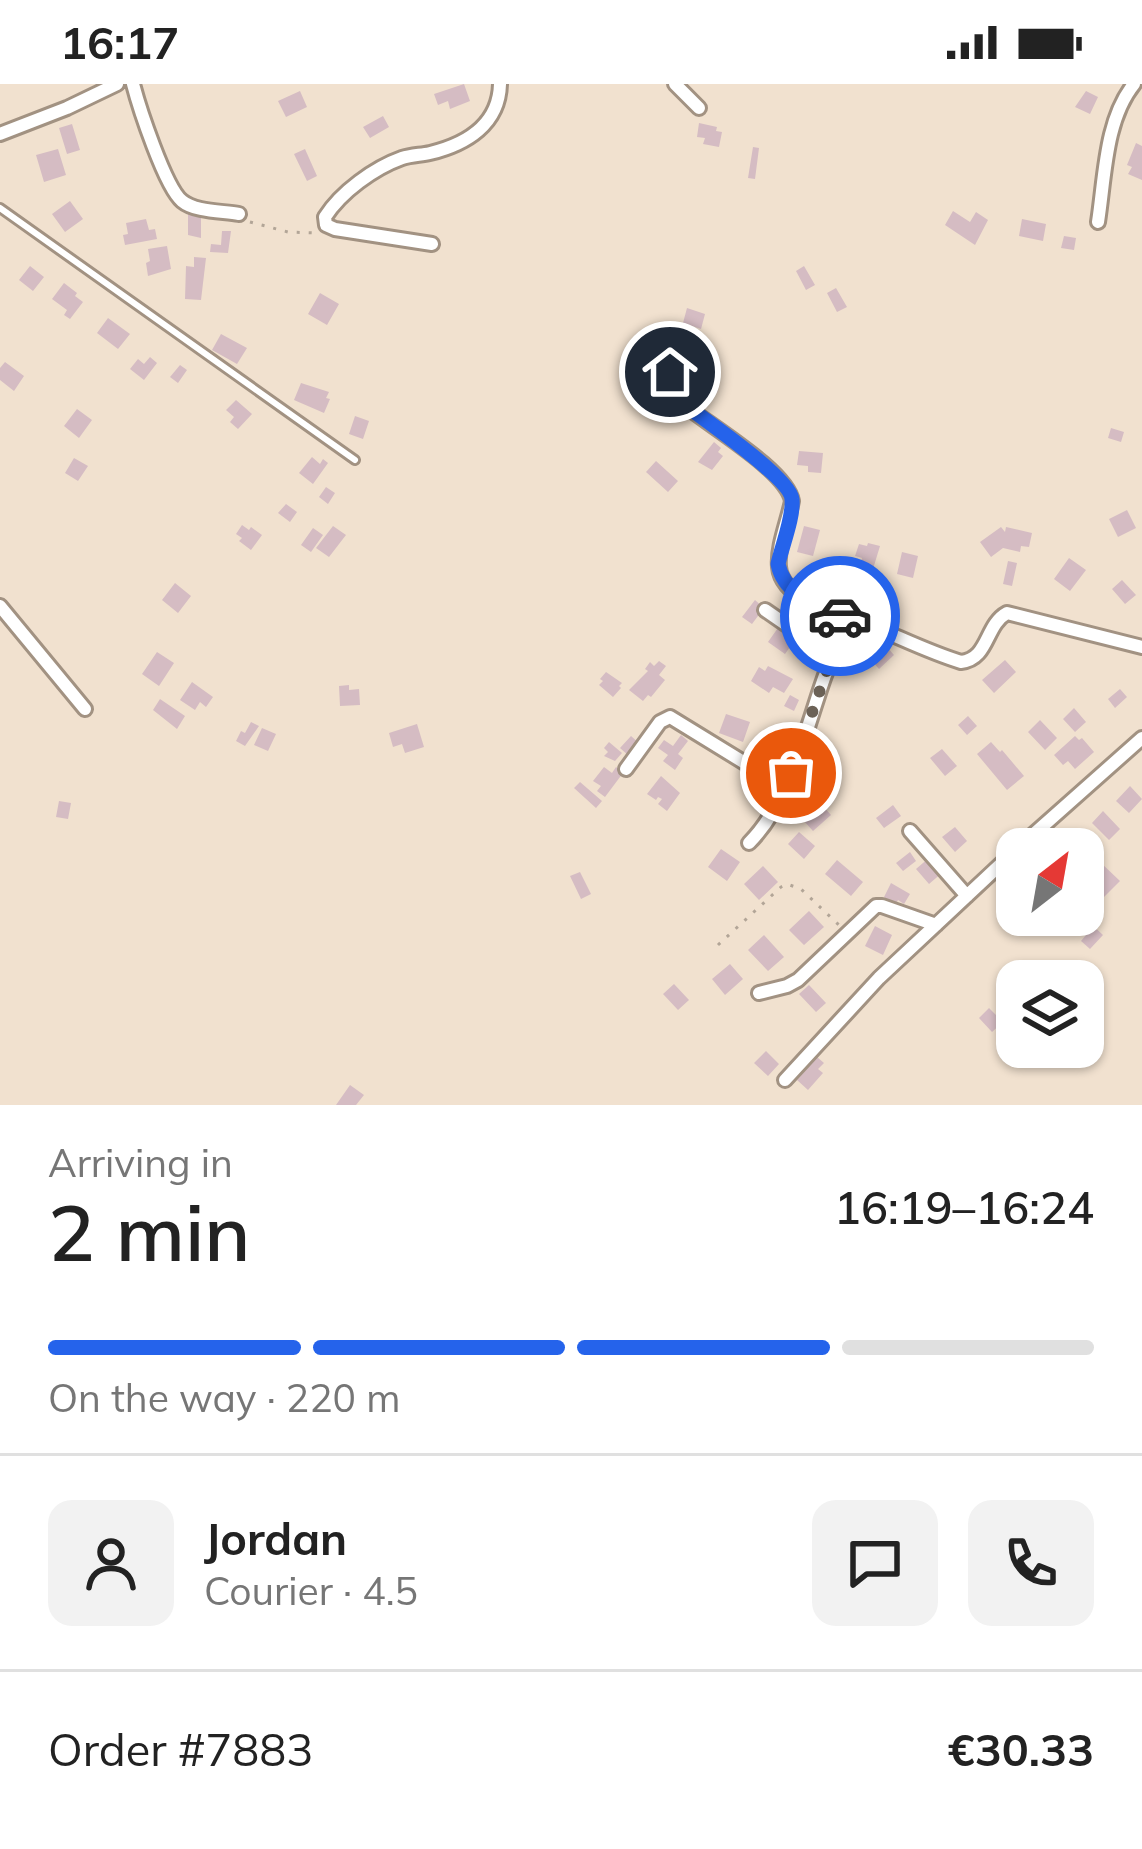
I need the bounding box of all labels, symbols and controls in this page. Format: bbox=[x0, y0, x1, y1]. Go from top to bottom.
text: 16:17 bbox=[60, 14, 179, 70]
pin bbox=[619, 321, 721, 423]
icon: home bbox=[637, 339, 703, 405]
courier bbox=[780, 556, 900, 676]
icon: car bbox=[807, 583, 873, 649]
pin bbox=[740, 722, 842, 824]
icon: bag bbox=[758, 740, 824, 806]
north arrow bbox=[996, 828, 1104, 936]
map controls bbox=[996, 828, 1104, 1068]
button: layers bbox=[996, 960, 1104, 1068]
text: Arriving in bbox=[48, 1138, 233, 1187]
text: 16:19–16:24 bbox=[834, 1179, 1094, 1235]
text: 2 min bbox=[48, 1183, 251, 1281]
text: On the way · 220 m bbox=[48, 1373, 400, 1422]
button: person bbox=[48, 1500, 174, 1626]
button: chat bbox=[812, 1500, 938, 1626]
button: phone bbox=[968, 1500, 1094, 1626]
text: Jordan bbox=[204, 1510, 347, 1566]
text: Courier · 4.5 bbox=[204, 1566, 418, 1615]
text: Order #7883 bbox=[48, 1721, 313, 1777]
text: €30.33 bbox=[948, 1721, 1094, 1777]

